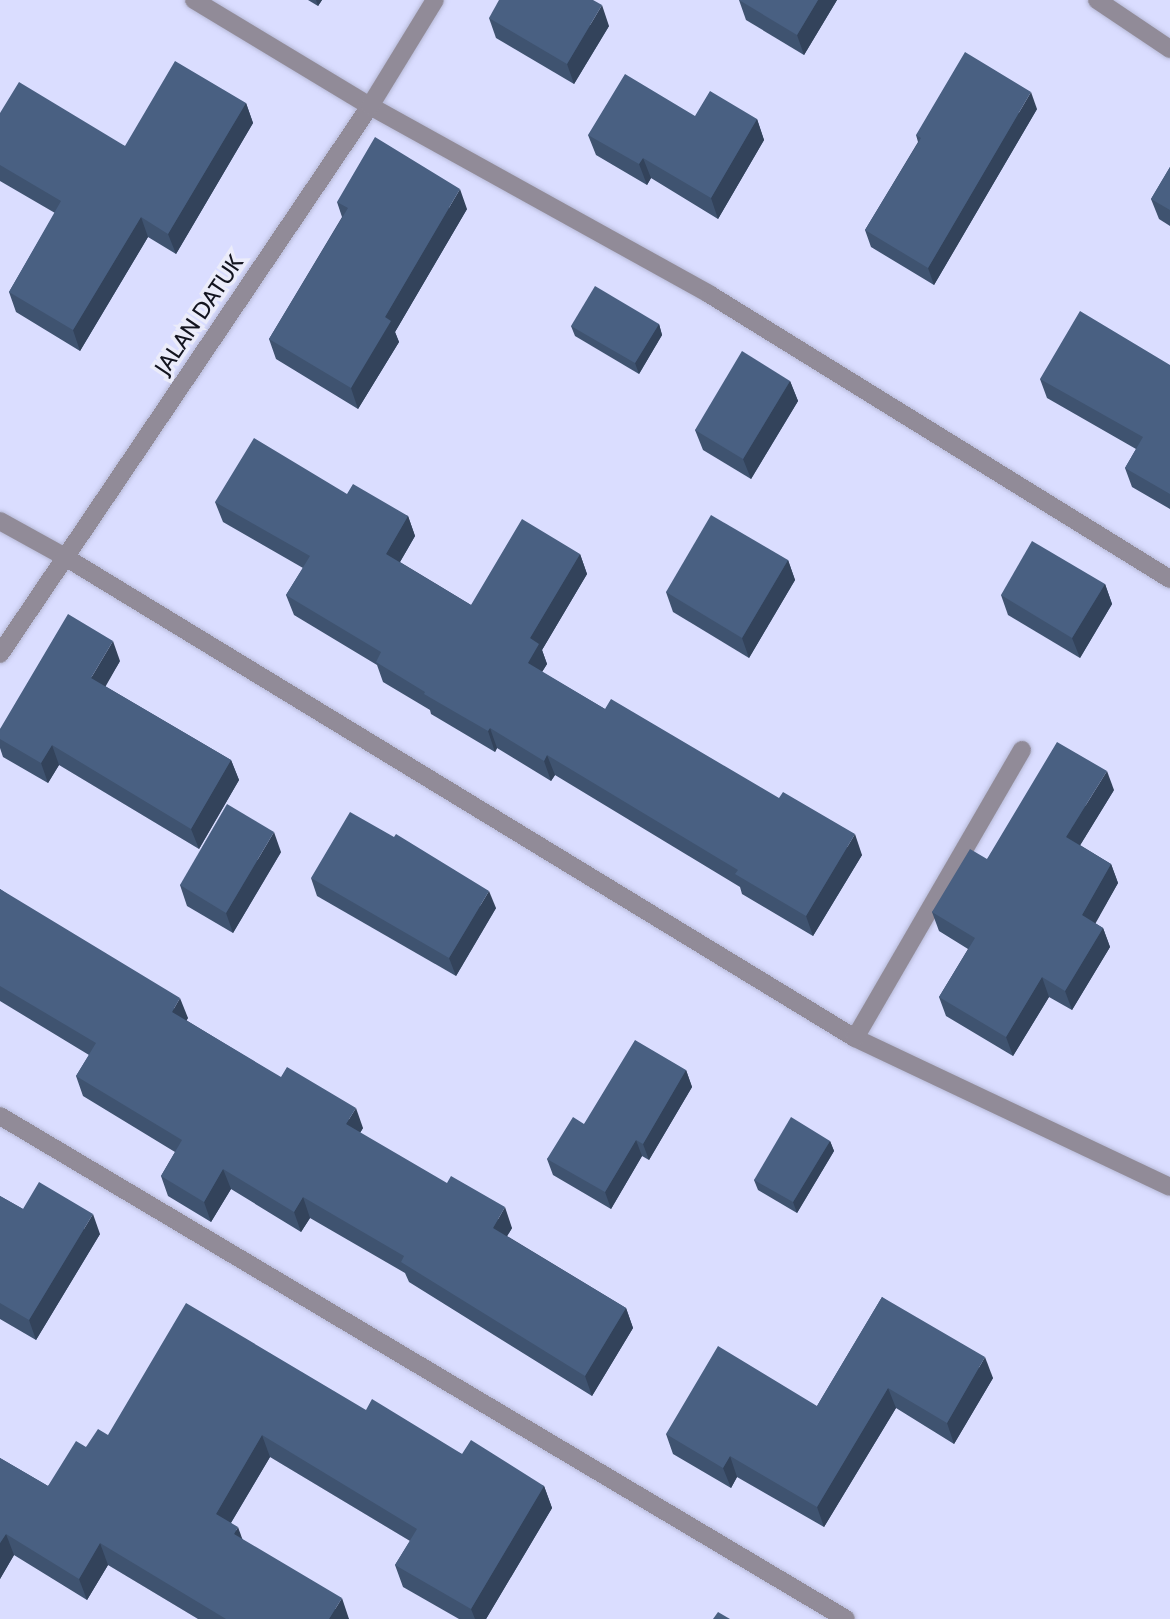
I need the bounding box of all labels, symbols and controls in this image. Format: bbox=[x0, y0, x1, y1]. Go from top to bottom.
street label: JALAN DATUK bbox=[149, 250, 249, 380]

